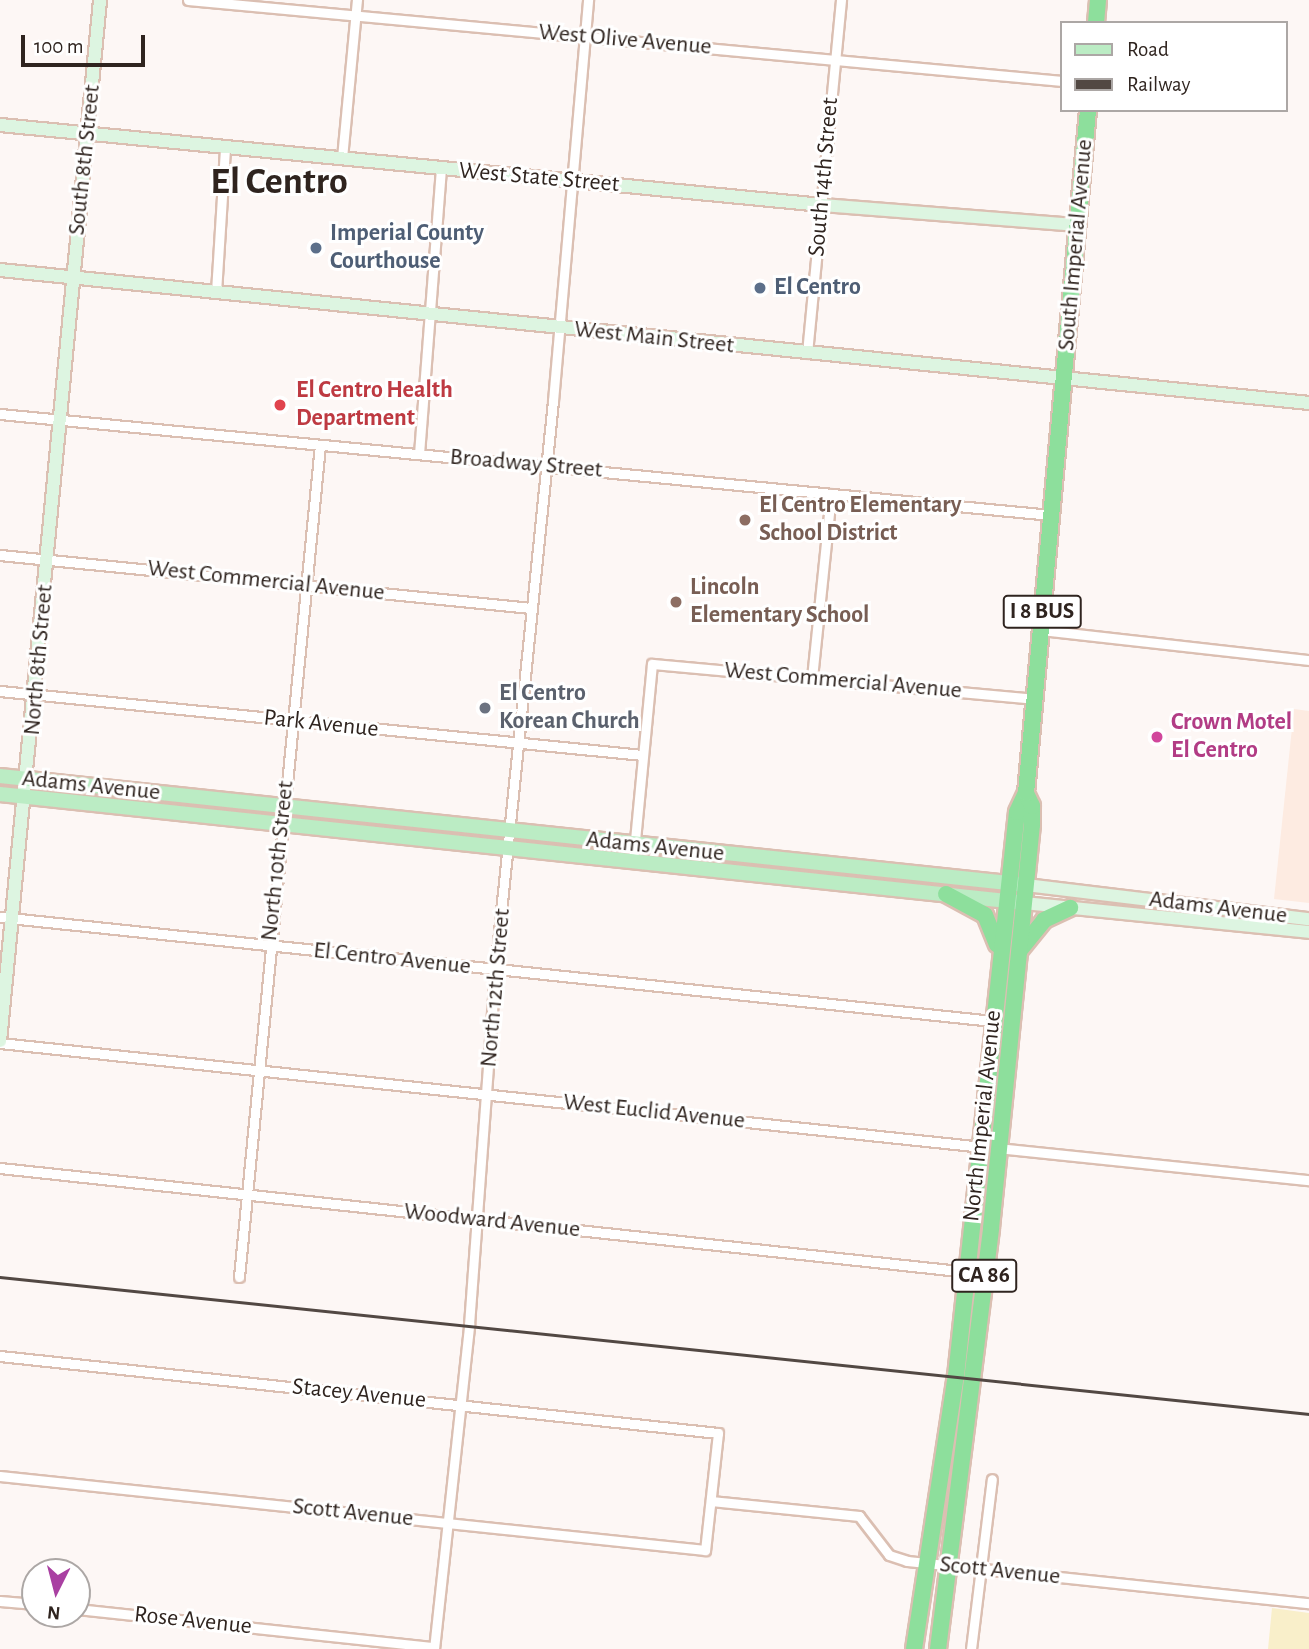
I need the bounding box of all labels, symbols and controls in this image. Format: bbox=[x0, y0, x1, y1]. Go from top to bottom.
street label: West Olive Avenue bbox=[537, 18, 713, 62]
scale bar bbox=[24, 21, 149, 65]
legend bbox=[1060, 21, 1288, 112]
text: 100 m bbox=[34, 36, 84, 57]
text: Road bbox=[1127, 39, 1169, 60]
text: Railway bbox=[1127, 74, 1190, 95]
street label: South 8th Street bbox=[63, 83, 107, 237]
street label: South 14th Street bbox=[803, 96, 845, 258]
street label: South Imperial Avenue bbox=[1052, 138, 1100, 352]
street label: West State Street bbox=[458, 157, 620, 199]
district label: El Centro bbox=[210, 160, 348, 206]
place label: Imperial County Courthouse bbox=[330, 220, 484, 276]
marker: Imperial County Courthouse bbox=[308, 240, 324, 256]
place label: El Centro bbox=[774, 274, 861, 302]
marker: El Centro bbox=[752, 280, 768, 296]
street label: West Main Street bbox=[573, 315, 735, 361]
place label: El Centro Health Department bbox=[296, 377, 453, 433]
marker: El Centro Health Department bbox=[270, 395, 290, 415]
street label: Broadway Street bbox=[449, 443, 603, 485]
place label: El Centro Elementary School District bbox=[759, 492, 962, 548]
marker: El Centro Elementary School District bbox=[737, 512, 753, 528]
street label: West Commercial Avenue bbox=[146, 554, 386, 608]
place label: Lincoln Elementary School bbox=[690, 574, 869, 630]
street label: North 8th Street bbox=[18, 583, 60, 737]
road number: I 8 BUS bbox=[1002, 592, 1082, 632]
marker: Lincoln Elementary School bbox=[668, 594, 684, 610]
street label: West Commercial Avenue bbox=[723, 656, 963, 706]
place label: El Centro Korean Church bbox=[499, 680, 640, 736]
marker: El Centro Korean Church bbox=[477, 700, 493, 716]
street label: Park Avenue bbox=[262, 704, 380, 744]
place label: Crown Motel El Centro bbox=[1171, 709, 1292, 765]
marker: Crown Motel El Centro bbox=[1149, 729, 1165, 745]
street label: Adams Avenue bbox=[21, 764, 161, 808]
street label: North 10th Street bbox=[255, 780, 301, 942]
street label: Adams Avenue bbox=[585, 825, 725, 869]
street label: Adams Avenue bbox=[1147, 885, 1289, 931]
street label: North 12th Street bbox=[475, 908, 517, 1068]
street label: El Centro Avenue bbox=[312, 936, 472, 982]
street label: North Imperial Avenue bbox=[958, 1009, 1008, 1223]
street label: West Euclid Avenue bbox=[562, 1088, 746, 1136]
street label: Woodward Avenue bbox=[402, 1197, 582, 1245]
road number: CA 86 bbox=[951, 1256, 1017, 1296]
street label: Stacey Avenue bbox=[291, 1373, 427, 1415]
street label: Scott Avenue bbox=[291, 1492, 415, 1534]
street label: Scott Avenue bbox=[938, 1550, 1062, 1592]
north arrow bbox=[21, 1558, 91, 1628]
street label: Rose Avenue bbox=[133, 1601, 253, 1641]
text: N bbox=[46, 1602, 62, 1623]

